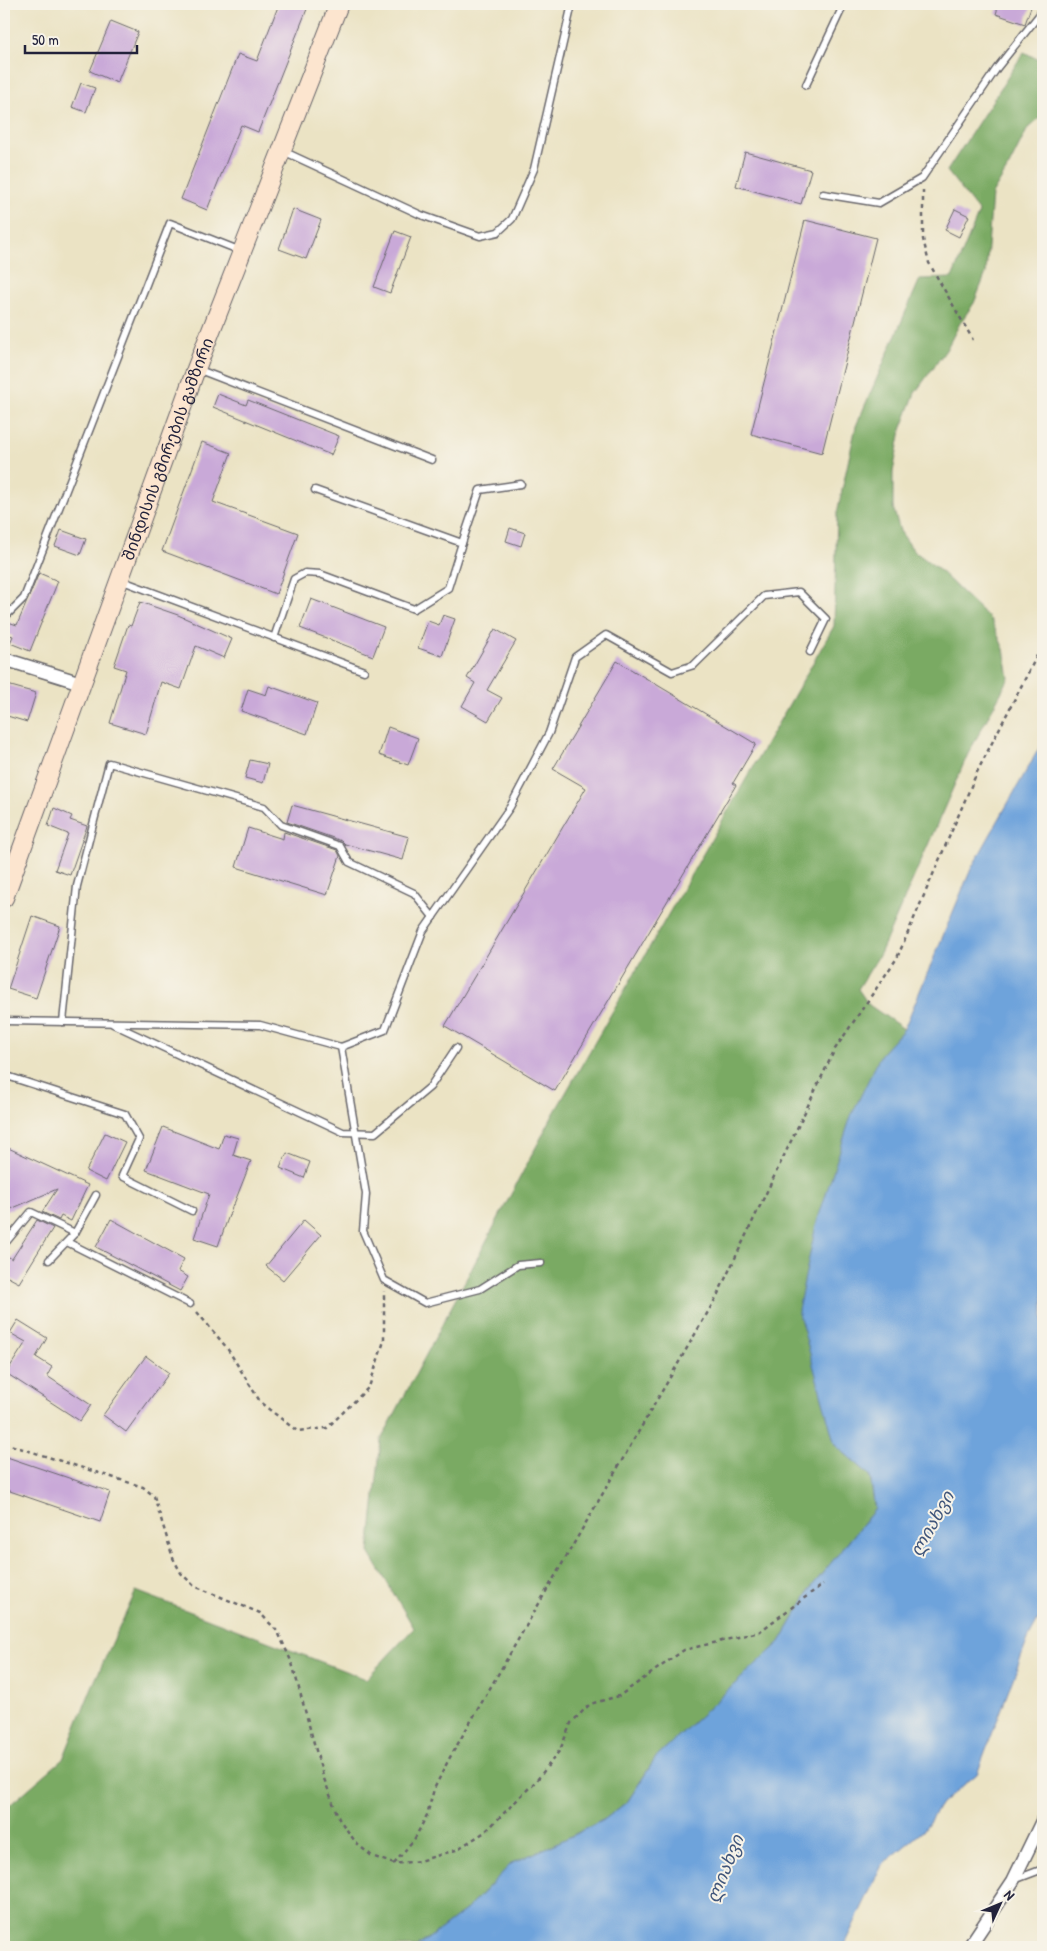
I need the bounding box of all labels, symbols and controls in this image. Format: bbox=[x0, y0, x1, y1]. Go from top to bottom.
scale bar bbox=[25, 22, 138, 54]
text: 50 m bbox=[32, 29, 59, 50]
street label: შინდისის გმირების გამზირი bbox=[117, 334, 218, 563]
water label: ლიახვი bbox=[903, 1486, 960, 1561]
water label: ლიახვი bbox=[700, 1831, 750, 1906]
north arrow bbox=[974, 1878, 1024, 1928]
text: N bbox=[1000, 1885, 1020, 1904]

